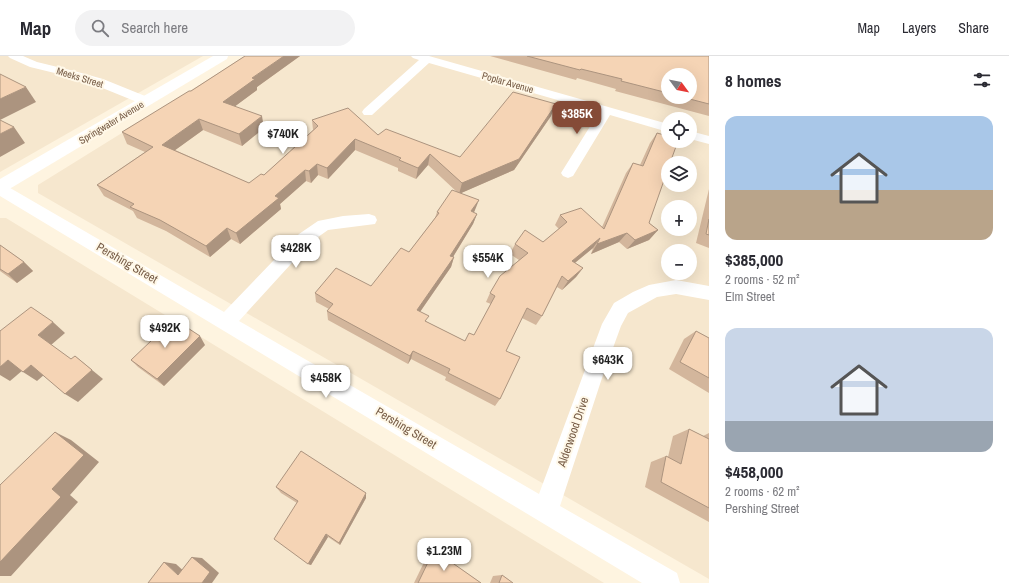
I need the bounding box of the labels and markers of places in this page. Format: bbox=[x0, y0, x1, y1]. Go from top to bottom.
pin: $385K bbox=[549, 101, 605, 135]
pin: $740K bbox=[255, 121, 311, 155]
pin: $428K bbox=[268, 235, 324, 269]
pin: $554K bbox=[460, 245, 516, 279]
pin: $492K bbox=[137, 315, 193, 349]
pin: $643K bbox=[580, 347, 636, 381]
pin: $458K bbox=[298, 365, 354, 399]
pin: $1.23M bbox=[411, 538, 477, 572]

